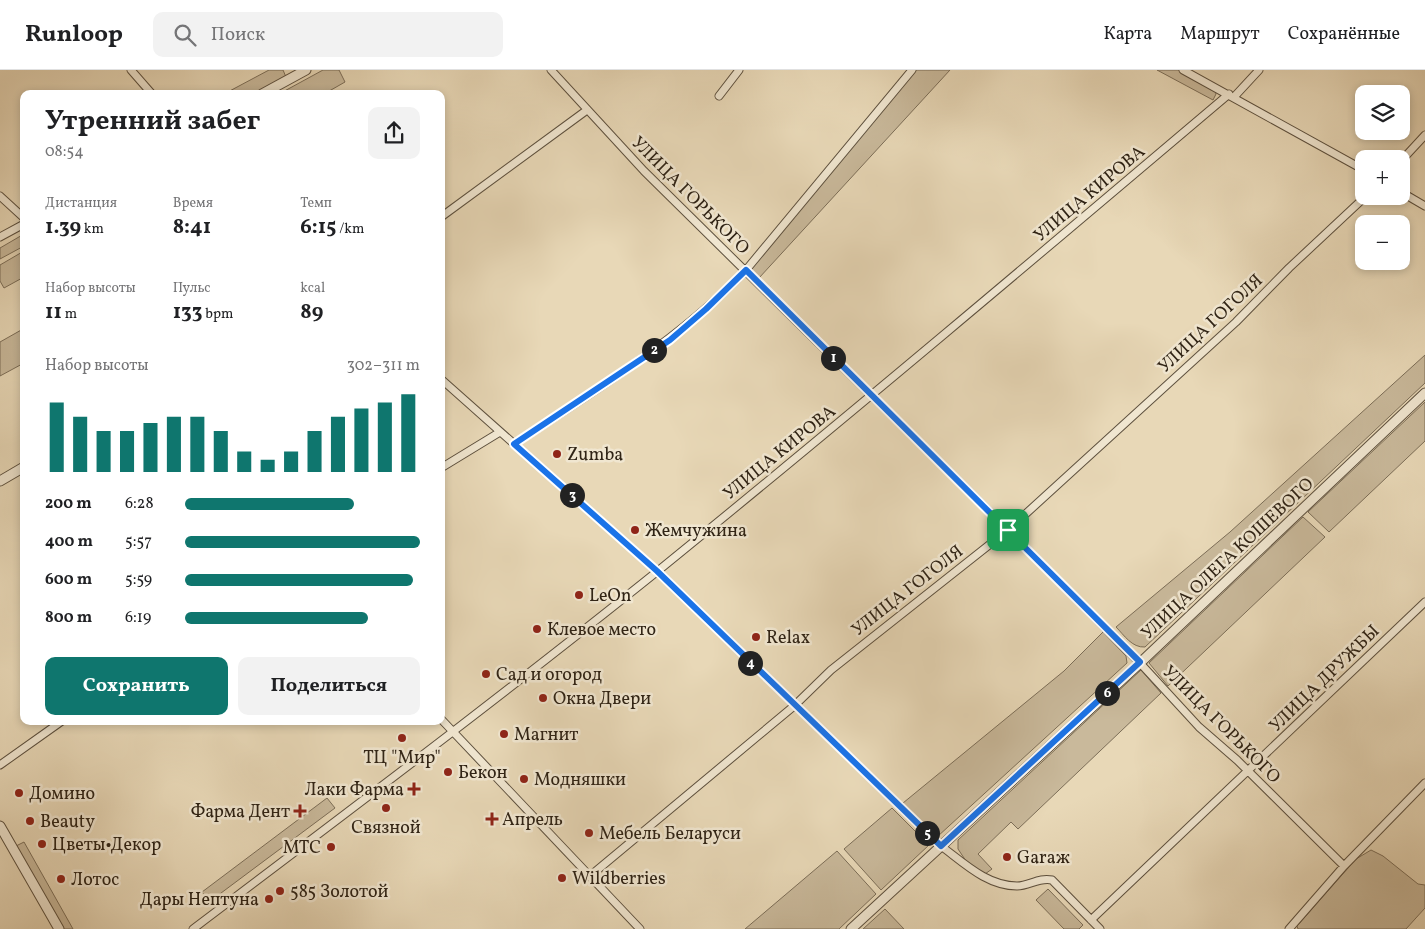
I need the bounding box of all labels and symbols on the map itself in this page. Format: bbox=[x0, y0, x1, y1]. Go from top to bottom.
street label: УЛИЦА ГОРЬКОГО bbox=[625, 131, 755, 261]
street label: УЛИЦА КИРОВА bbox=[1029, 140, 1151, 248]
street label: УЛИЦА ГОГОЛЯ bbox=[1153, 269, 1269, 379]
pin: 2 bbox=[642, 338, 666, 362]
pin: 1 bbox=[820, 346, 846, 370]
street label: УЛИЦА КИРОВА bbox=[718, 400, 842, 506]
place label: Zumba bbox=[567, 443, 623, 468]
marker: Zumba bbox=[551, 448, 563, 460]
street label: УЛИЦА ОЛЕГА КОШЕВОГО bbox=[1136, 472, 1320, 646]
pin: 3 bbox=[560, 482, 584, 508]
pin bbox=[987, 509, 1029, 551]
place label: Жемчужина bbox=[645, 519, 747, 544]
marker: Жемчужина bbox=[629, 524, 641, 536]
street label: УЛИЦА ГОГОЛЯ bbox=[847, 540, 969, 643]
place label: LeOn bbox=[589, 584, 632, 609]
marker: LeOn bbox=[573, 589, 585, 601]
place label: Клевое место bbox=[547, 618, 656, 643]
street label: УЛИЦА ДРУЖБЫ bbox=[1264, 620, 1386, 738]
marker: Клевое место bbox=[531, 623, 543, 635]
place label: Relax bbox=[766, 626, 810, 651]
marker: Relax bbox=[750, 631, 762, 643]
pin: 4 bbox=[738, 650, 762, 676]
street label: УЛИЦА ГОРЬКОГО bbox=[1156, 660, 1286, 790]
place label: Сад и огород bbox=[496, 663, 602, 688]
marker: Сад и огород bbox=[480, 668, 492, 680]
pin: 6 bbox=[1094, 680, 1120, 706]
place label: Окна Двери bbox=[553, 687, 651, 712]
marker: Окна Двери bbox=[537, 692, 549, 704]
place label: Магнит bbox=[514, 723, 578, 748]
marker: Магнит bbox=[498, 728, 510, 740]
marker: ТЦ "Мир" bbox=[396, 732, 408, 744]
place label: ТЦ "Мир" bbox=[363, 746, 441, 771]
place label: Бекон bbox=[458, 761, 508, 786]
marker: Бекон bbox=[442, 766, 454, 778]
place label: Модняшки bbox=[534, 768, 626, 793]
marker: Модняшки bbox=[518, 773, 530, 785]
place label: Лаки Фарма bbox=[304, 778, 404, 803]
place label: Домино bbox=[29, 782, 95, 807]
marker: Лаки Фарма bbox=[408, 783, 420, 795]
marker: Домино bbox=[13, 787, 25, 799]
place label: Фарма Дент bbox=[191, 800, 290, 825]
marker: Связной bbox=[380, 802, 392, 814]
marker: Фарма Дент bbox=[294, 805, 306, 817]
place label: Апрель bbox=[502, 808, 563, 833]
place label: Beauty bbox=[40, 810, 95, 835]
marker: Апрель bbox=[486, 813, 498, 825]
marker: Beauty bbox=[24, 815, 36, 827]
place label: Связной bbox=[351, 816, 421, 841]
pin: 5 bbox=[914, 820, 940, 846]
place label: Мебель Беларуси bbox=[599, 822, 741, 847]
marker: Мебель Беларуси bbox=[583, 827, 595, 839]
place label: Цветы•Декор bbox=[52, 833, 161, 858]
place label: МТС bbox=[283, 836, 321, 861]
marker: Цветы•Декор bbox=[36, 838, 48, 850]
marker: МТС bbox=[325, 841, 337, 853]
place label: Garaж bbox=[1017, 846, 1070, 871]
marker: Garaж bbox=[1001, 851, 1013, 863]
place label: Wildberries bbox=[572, 867, 666, 892]
place label: Лотос bbox=[71, 868, 119, 893]
marker: Wildberries bbox=[556, 872, 568, 884]
marker: Лотос bbox=[55, 873, 67, 885]
place label: 585 Золотой bbox=[290, 880, 389, 905]
marker: 585 Золотой bbox=[274, 885, 286, 897]
place label: Дары Нептуна bbox=[140, 888, 259, 913]
marker: Дары Нептуна bbox=[263, 893, 275, 905]

